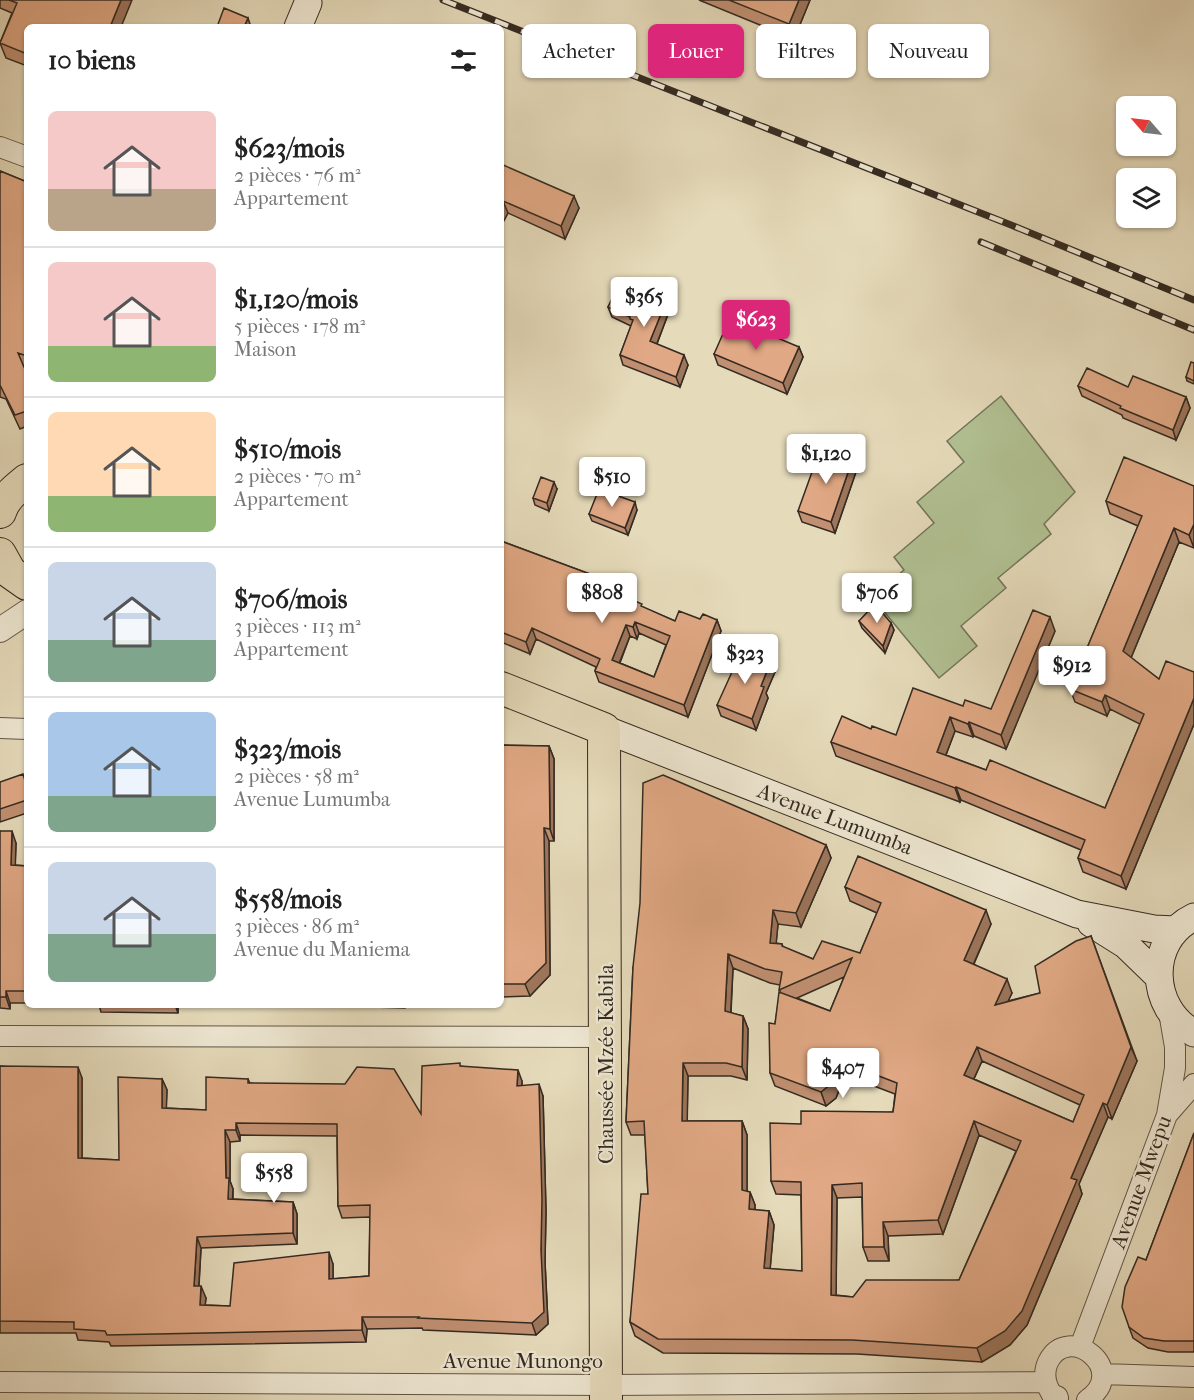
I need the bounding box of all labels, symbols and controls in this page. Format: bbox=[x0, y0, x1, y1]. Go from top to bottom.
chip: Acheter bbox=[522, 24, 636, 78]
chip: Louer bbox=[648, 24, 744, 78]
chip: Filtres bbox=[756, 24, 856, 78]
chip: Nouveau bbox=[868, 24, 989, 78]
icon: filters bbox=[447, 44, 480, 77]
text: 10 biens bbox=[48, 45, 136, 76]
north arrow bbox=[1116, 96, 1176, 156]
map controls bbox=[1116, 96, 1176, 228]
text: $623/mois bbox=[234, 133, 345, 164]
icon: home bbox=[96, 135, 168, 207]
text: 2 pièces · 76 m² bbox=[234, 164, 361, 187]
button: layers bbox=[1116, 168, 1176, 228]
text: Appartement bbox=[234, 187, 349, 210]
pin: $365 bbox=[608, 277, 680, 328]
text: $1,120/mois bbox=[234, 284, 358, 315]
text: $365 bbox=[625, 285, 663, 308]
icon: home bbox=[96, 286, 168, 358]
pin: $623 bbox=[720, 300, 792, 351]
text: $623 bbox=[736, 308, 776, 331]
text: 5 pièces · 178 m² bbox=[234, 315, 365, 338]
text: Maison bbox=[234, 338, 296, 361]
text: $510/mois bbox=[234, 434, 341, 465]
pin: $1,120 bbox=[777, 434, 875, 485]
icon: home bbox=[96, 436, 168, 508]
text: $1,120 bbox=[801, 442, 851, 465]
pin: $510 bbox=[576, 457, 648, 508]
text: 2 pièces · 70 m² bbox=[234, 465, 361, 488]
text: $510 bbox=[593, 465, 631, 488]
text: Appartement bbox=[234, 488, 349, 511]
pin: $808 bbox=[566, 573, 638, 624]
pin: $706 bbox=[841, 573, 913, 624]
text: $808 bbox=[581, 581, 623, 604]
text: $706 bbox=[856, 581, 898, 604]
text: $706/mois bbox=[234, 584, 347, 615]
icon: home bbox=[96, 586, 168, 658]
text: 3 pièces · 113 m² bbox=[234, 615, 361, 638]
pin: $323 bbox=[709, 634, 781, 685]
text: Appartement bbox=[234, 638, 349, 661]
text: $323 bbox=[726, 642, 764, 665]
pin: $912 bbox=[1036, 646, 1108, 697]
text: $912 bbox=[1053, 654, 1091, 677]
text: $323/mois bbox=[234, 734, 341, 765]
icon: home bbox=[96, 736, 168, 808]
text: 2 pièces · 58 m² bbox=[234, 765, 359, 788]
street label: Avenue Lumumba bbox=[753, 778, 916, 860]
text: Avenue Lumumba bbox=[234, 788, 390, 811]
text: $558/mois bbox=[234, 884, 342, 915]
icon: home bbox=[96, 886, 168, 958]
text: 3 pièces · 86 m² bbox=[234, 915, 359, 938]
text: Avenue du Maniema bbox=[234, 938, 410, 961]
street label: Chaussée Mzée Kabila bbox=[594, 964, 618, 1164]
pin: $407 bbox=[807, 1048, 879, 1099]
text: $407 bbox=[821, 1056, 865, 1079]
street label: Avenue Mwepu bbox=[1105, 1112, 1176, 1253]
pin: $558 bbox=[238, 1153, 310, 1204]
text: $558 bbox=[255, 1161, 293, 1184]
street label: Avenue Munongo bbox=[442, 1349, 603, 1373]

